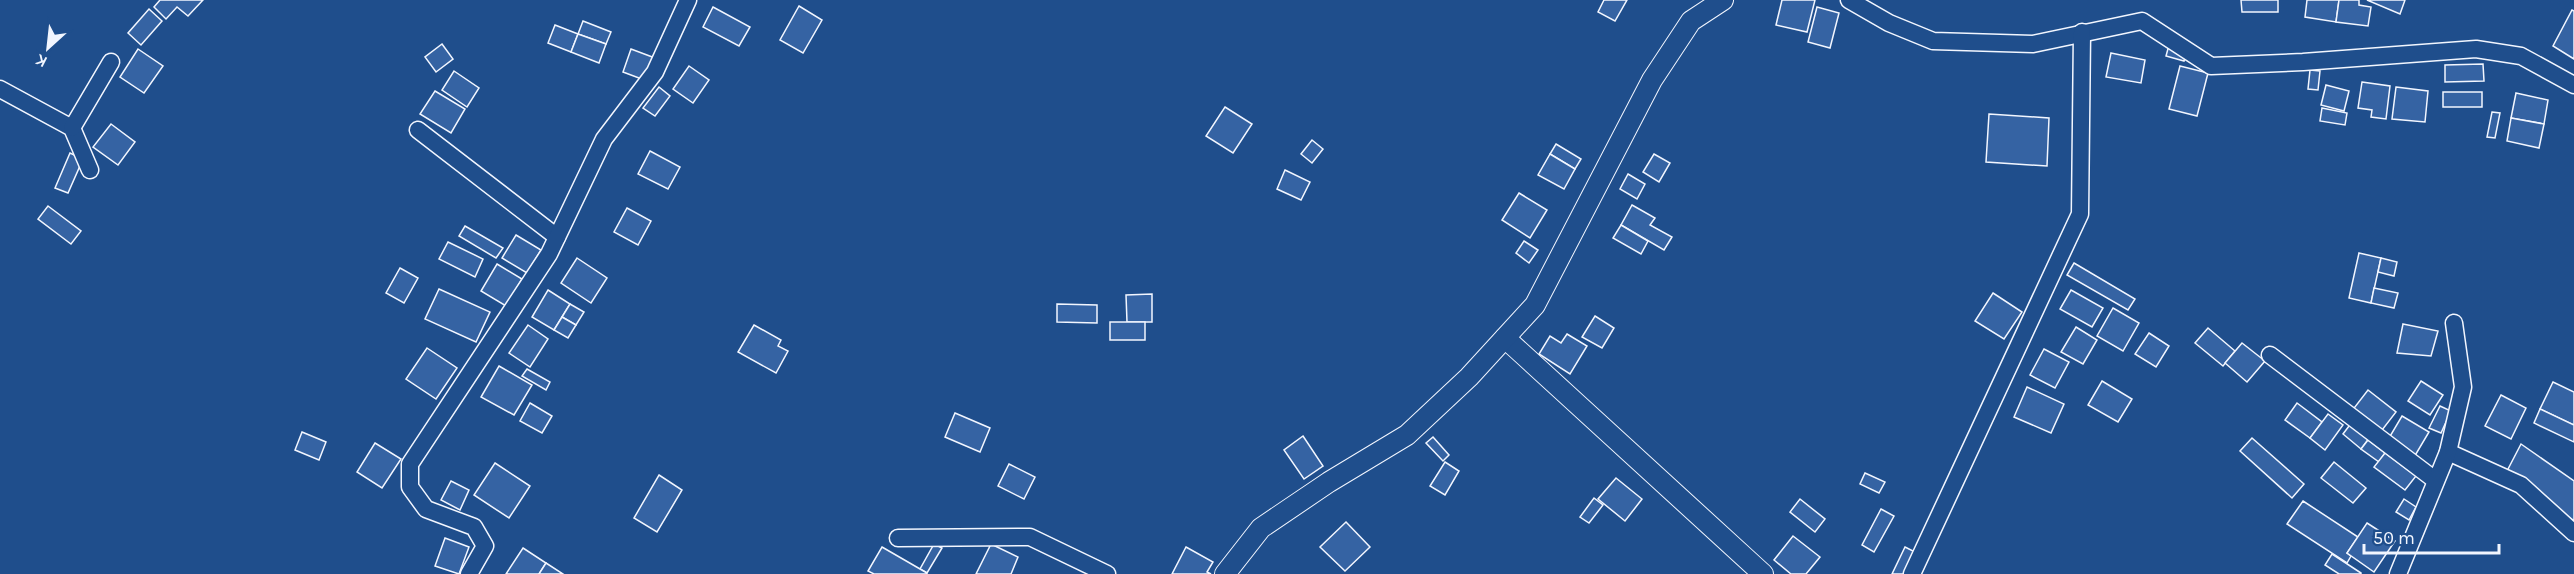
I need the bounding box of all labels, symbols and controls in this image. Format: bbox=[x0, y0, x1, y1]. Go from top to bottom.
north arrow bbox=[18, 18, 78, 78]
text: K bbox=[32, 50, 50, 72]
scale bar bbox=[2364, 517, 2499, 555]
text: 50 m bbox=[2373, 527, 2415, 549]

